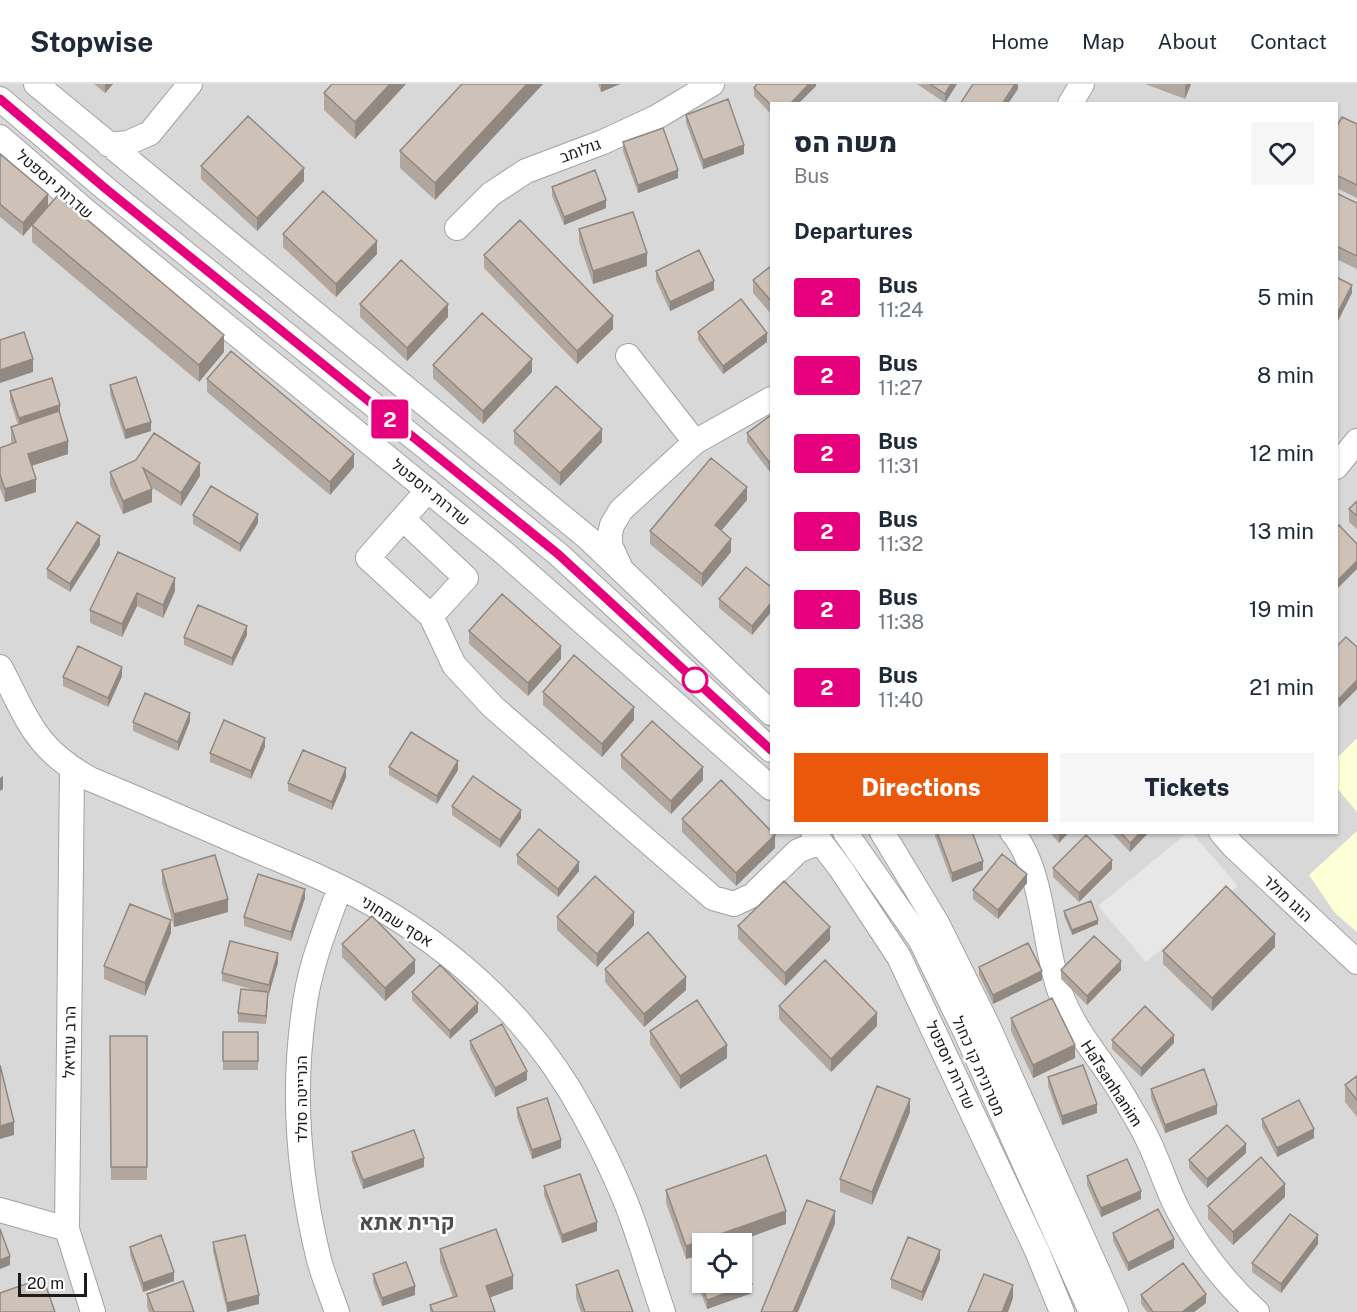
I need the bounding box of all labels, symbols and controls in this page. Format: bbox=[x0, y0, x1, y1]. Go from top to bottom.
text: Stopwise bbox=[30, 25, 153, 58]
text: Home bbox=[991, 29, 1049, 54]
text: Map bbox=[1082, 29, 1125, 54]
text: About bbox=[1158, 29, 1217, 54]
text: Contact bbox=[1250, 29, 1327, 54]
button: heart bbox=[1251, 122, 1314, 185]
text: משה הס bbox=[794, 125, 897, 158]
street label: גולומב bbox=[557, 134, 603, 167]
street label: שדרות יוספטל bbox=[12, 146, 97, 223]
text: Bus bbox=[794, 164, 829, 188]
text: Departures bbox=[794, 218, 913, 244]
text: Bus bbox=[878, 272, 918, 298]
text: 5 min bbox=[1257, 284, 1314, 310]
text: 2 bbox=[820, 285, 834, 310]
text: 11:24 bbox=[878, 298, 924, 322]
text: Bus bbox=[878, 350, 918, 376]
text: 8 min bbox=[1257, 362, 1314, 388]
text: 2 bbox=[820, 363, 834, 388]
text: 11:27 bbox=[878, 376, 923, 400]
line badge: 2 bbox=[370, 400, 410, 438]
text: 2 bbox=[383, 407, 397, 432]
text: Bus bbox=[878, 428, 918, 454]
text: 12 min bbox=[1249, 440, 1314, 466]
text: 2 bbox=[820, 441, 834, 466]
text: 11:31 bbox=[878, 454, 920, 478]
street label: שדרות יוספטל bbox=[388, 455, 474, 530]
text: Bus bbox=[878, 506, 918, 532]
text: 13 min bbox=[1249, 518, 1314, 544]
text: 2 bbox=[820, 519, 834, 544]
text: 11:32 bbox=[878, 532, 923, 556]
text: Bus bbox=[878, 584, 918, 610]
text: 19 min bbox=[1249, 596, 1314, 622]
text: 2 bbox=[820, 597, 834, 622]
text: 11:38 bbox=[878, 610, 924, 634]
text: Bus bbox=[878, 662, 918, 688]
unlabelled marker bbox=[682, 667, 708, 693]
text: 21 min bbox=[1249, 674, 1314, 700]
text: 2 bbox=[820, 675, 834, 700]
text: 11:40 bbox=[878, 688, 923, 712]
button: Directions bbox=[794, 753, 1048, 822]
button: Tickets bbox=[1060, 753, 1314, 822]
street label: הוגו מולר bbox=[1259, 871, 1316, 926]
street label: אסף שמחוני bbox=[357, 892, 436, 951]
street label: הרב עוזיאל bbox=[59, 1006, 80, 1078]
street label: מטרונית קו כחול bbox=[948, 1014, 1009, 1119]
street label: שדרות יוספטל bbox=[922, 1018, 979, 1112]
street label: HaTsanhanim bbox=[1077, 1037, 1147, 1130]
street label: הנרייטה סולד bbox=[292, 1055, 311, 1143]
district label: קרית אתא bbox=[359, 1209, 455, 1235]
map controls bbox=[692, 1233, 752, 1293]
button: locate bbox=[692, 1233, 752, 1293]
scale bar bbox=[18, 1270, 87, 1298]
text: 20 m bbox=[27, 1274, 64, 1293]

